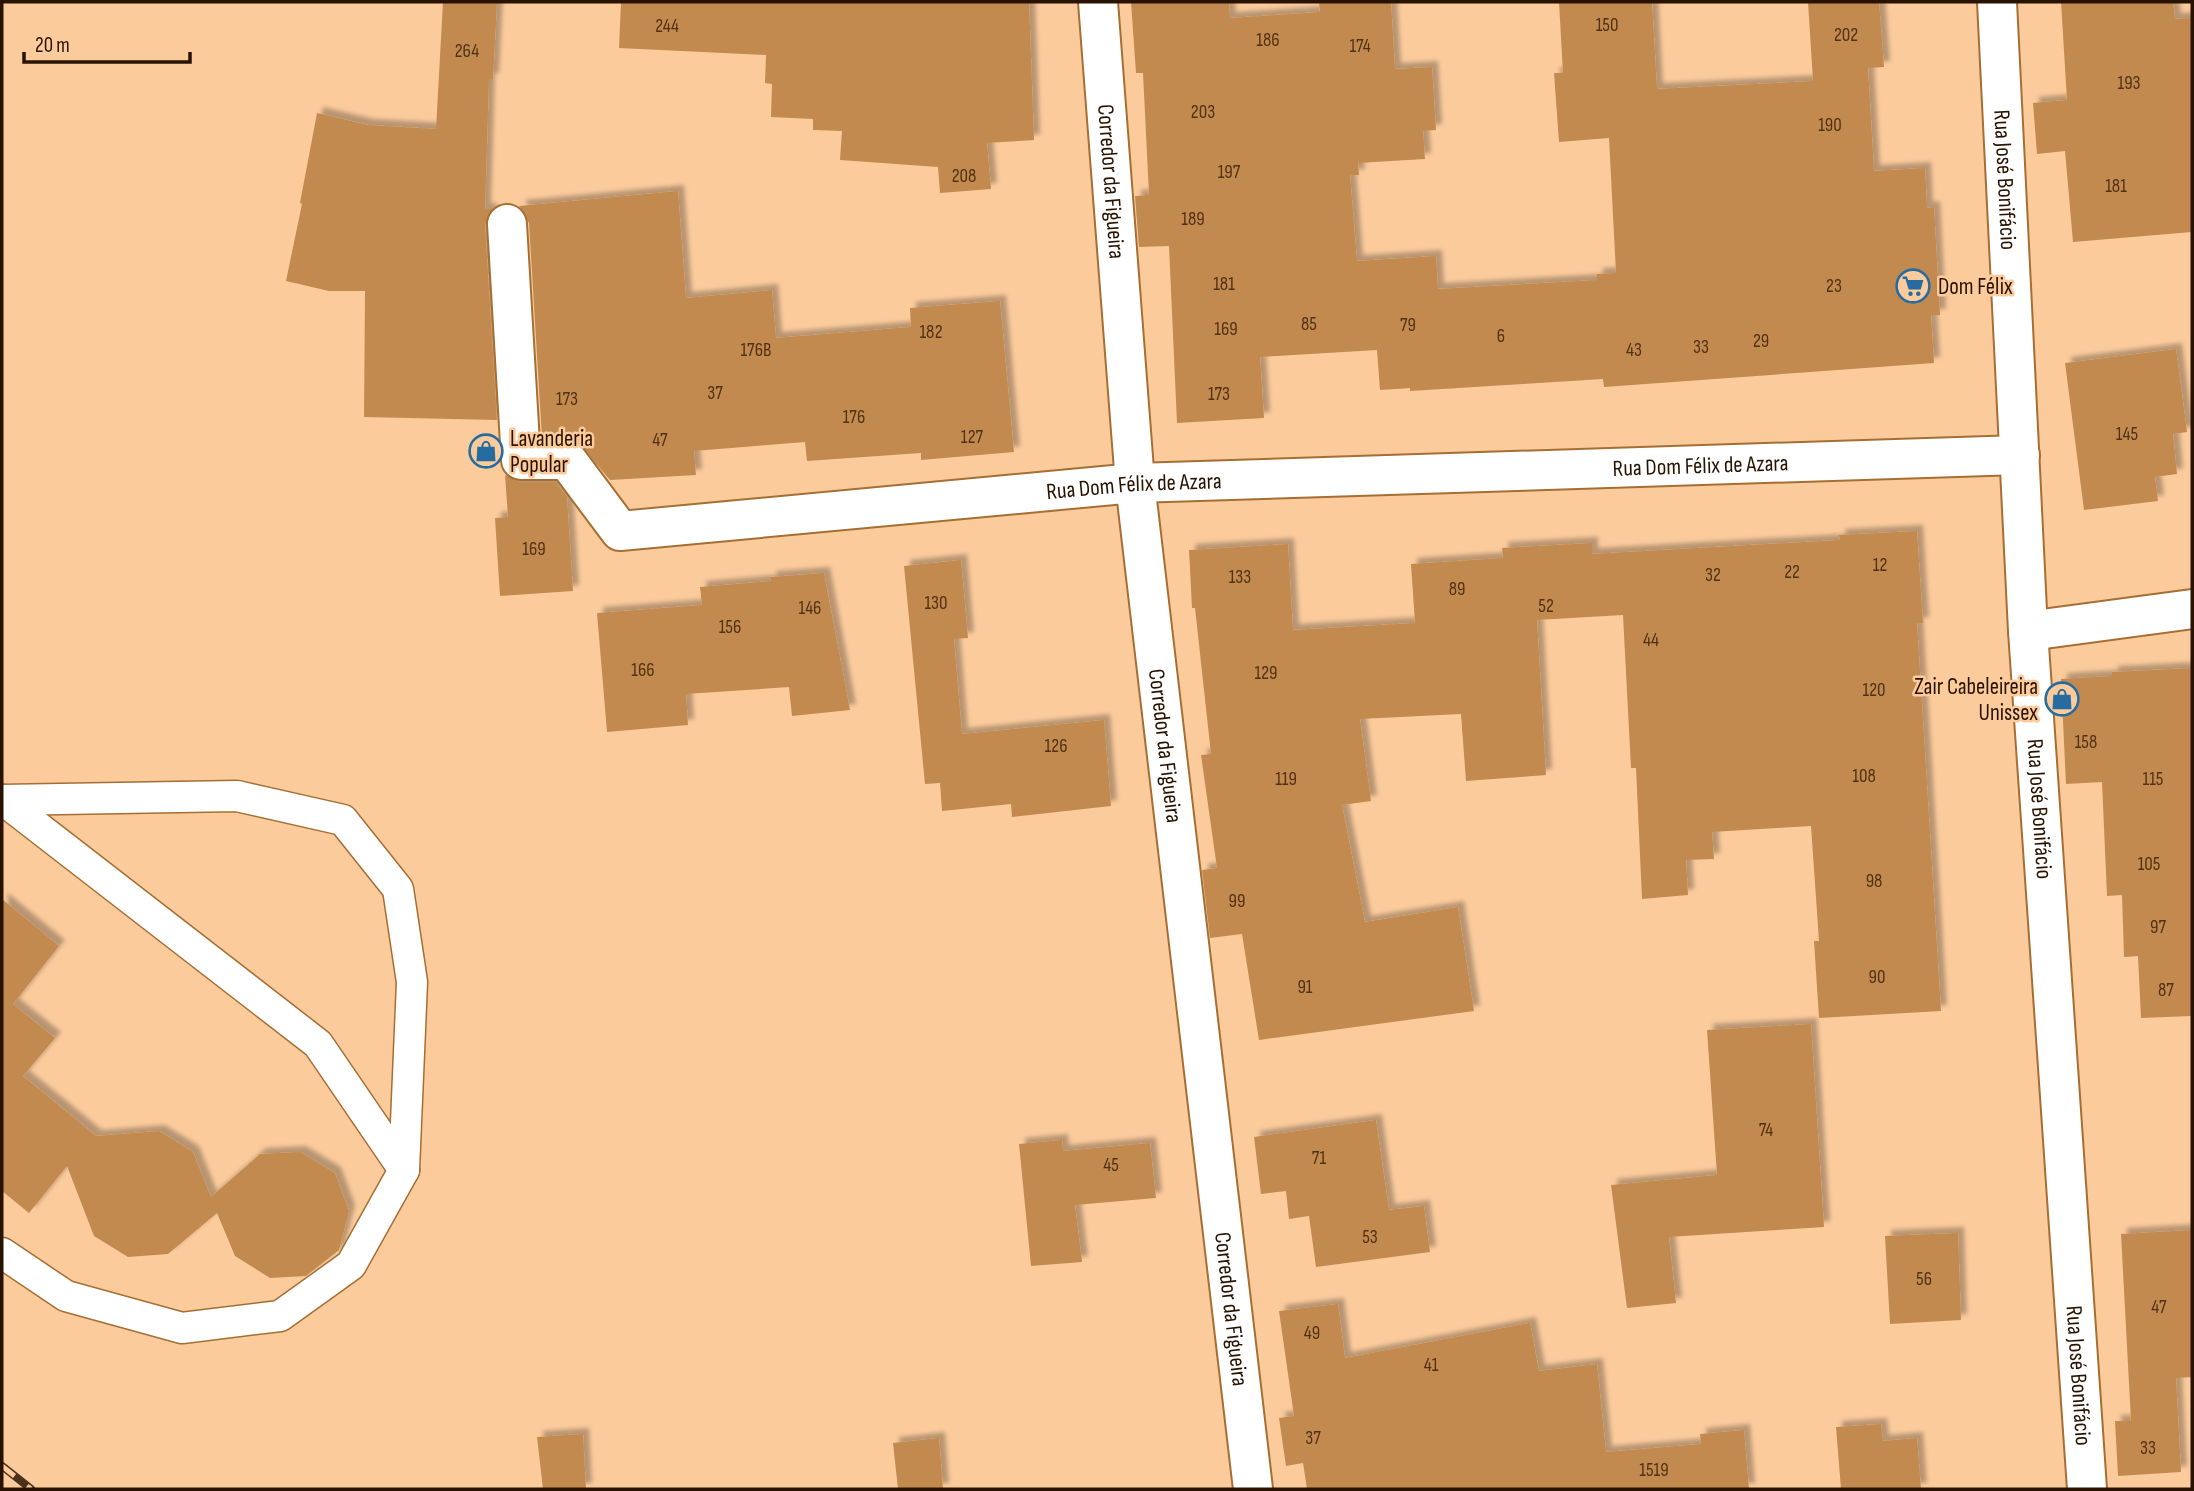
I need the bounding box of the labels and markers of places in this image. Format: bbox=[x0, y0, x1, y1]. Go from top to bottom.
supermarket icon: Dom Félix bbox=[1894, 267, 1932, 305]
place label: Dom Félix bbox=[1938, 273, 2013, 301]
place label: Lavanderia Popular bbox=[510, 425, 593, 479]
shop icon: Lavanderia Popular bbox=[467, 432, 505, 470]
place label: Zair Cabeleireira Unissex bbox=[1914, 673, 2038, 727]
shop icon: Zair Cabeleireira Unissex bbox=[2043, 680, 2081, 718]

